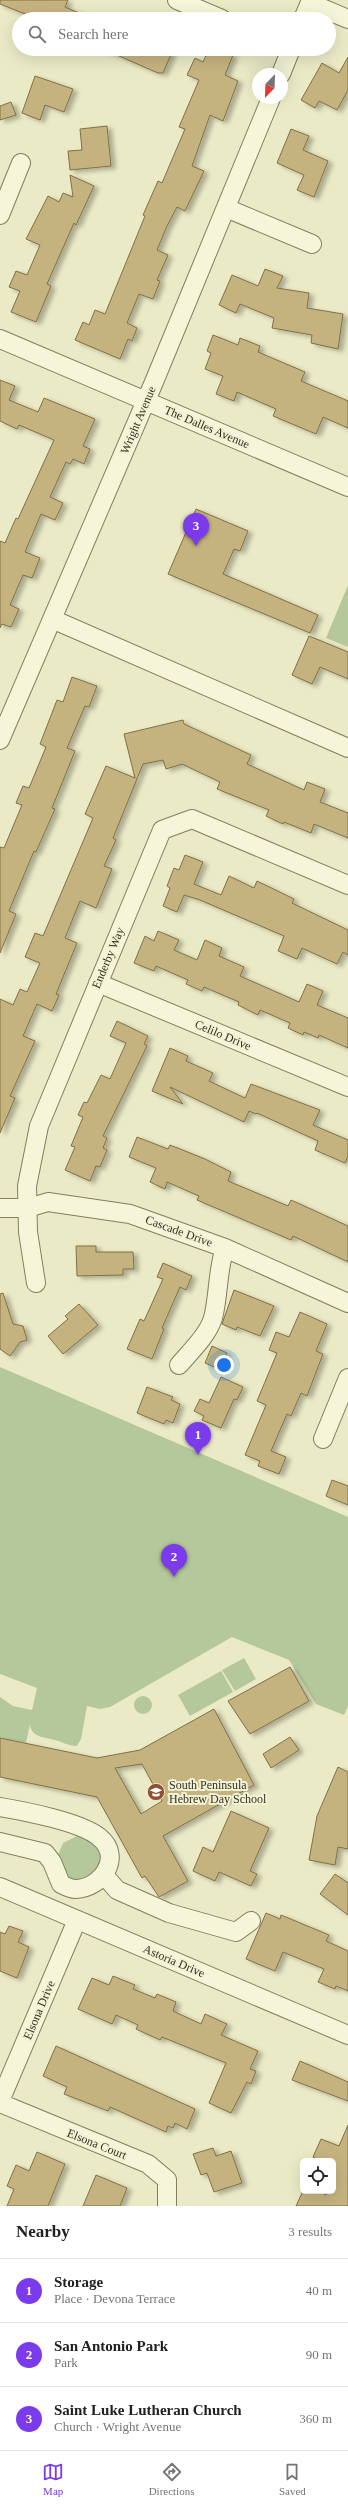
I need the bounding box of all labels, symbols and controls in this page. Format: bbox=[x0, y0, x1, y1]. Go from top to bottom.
search box bbox=[12, 12, 336, 56]
icon: search bbox=[26, 23, 48, 45]
text: Search here bbox=[58, 26, 128, 42]
north arrow bbox=[252, 68, 288, 104]
street label: Wright Avenue bbox=[117, 384, 159, 456]
street label: The Dalles Avenue bbox=[162, 403, 252, 451]
pin: 3 bbox=[183, 513, 209, 546]
street label: Enderby Way bbox=[89, 925, 127, 991]
street label: Celilo Drive bbox=[193, 1017, 253, 1053]
street label: Cascade Drive bbox=[144, 1212, 214, 1250]
your location bbox=[214, 1355, 234, 1375]
pin: 1 bbox=[185, 1422, 211, 1455]
pin: 2 bbox=[161, 1544, 187, 1577]
place label: South Peninsula Hebrew Day School bbox=[169, 1778, 267, 1806]
school or university icon: South Peninsula Hebrew Day School bbox=[146, 1782, 166, 1802]
street label: Astoria Drive bbox=[141, 1942, 207, 1980]
street label: Elsona Drive bbox=[20, 1978, 58, 2042]
street label: Elsona Court bbox=[65, 2126, 129, 2163]
map controls bbox=[300, 2158, 336, 2194]
button: locate bbox=[300, 2158, 336, 2194]
text: Nearby bbox=[16, 2222, 70, 2241]
text: 3 results bbox=[288, 2224, 332, 2239]
text: Storage bbox=[54, 2274, 103, 2290]
text: 1 bbox=[26, 2283, 32, 2298]
text: 40 m bbox=[306, 2283, 332, 2298]
text: Place · Devona Terrace bbox=[54, 2291, 175, 2306]
text: San Antonio Park bbox=[54, 2338, 168, 2354]
text: 2 bbox=[26, 2347, 32, 2362]
text: 90 m bbox=[306, 2347, 332, 2362]
text: Park bbox=[54, 2355, 78, 2370]
text: Saint Luke Lutheran Church bbox=[54, 2402, 242, 2418]
text: 3 bbox=[26, 2411, 32, 2426]
text: 360 m bbox=[299, 2411, 332, 2426]
text: Church · Wright Avenue bbox=[54, 2419, 181, 2434]
tab: Map bbox=[42, 2461, 64, 2497]
tab: Directions bbox=[149, 2461, 194, 2497]
tab: Saved bbox=[279, 2461, 306, 2497]

